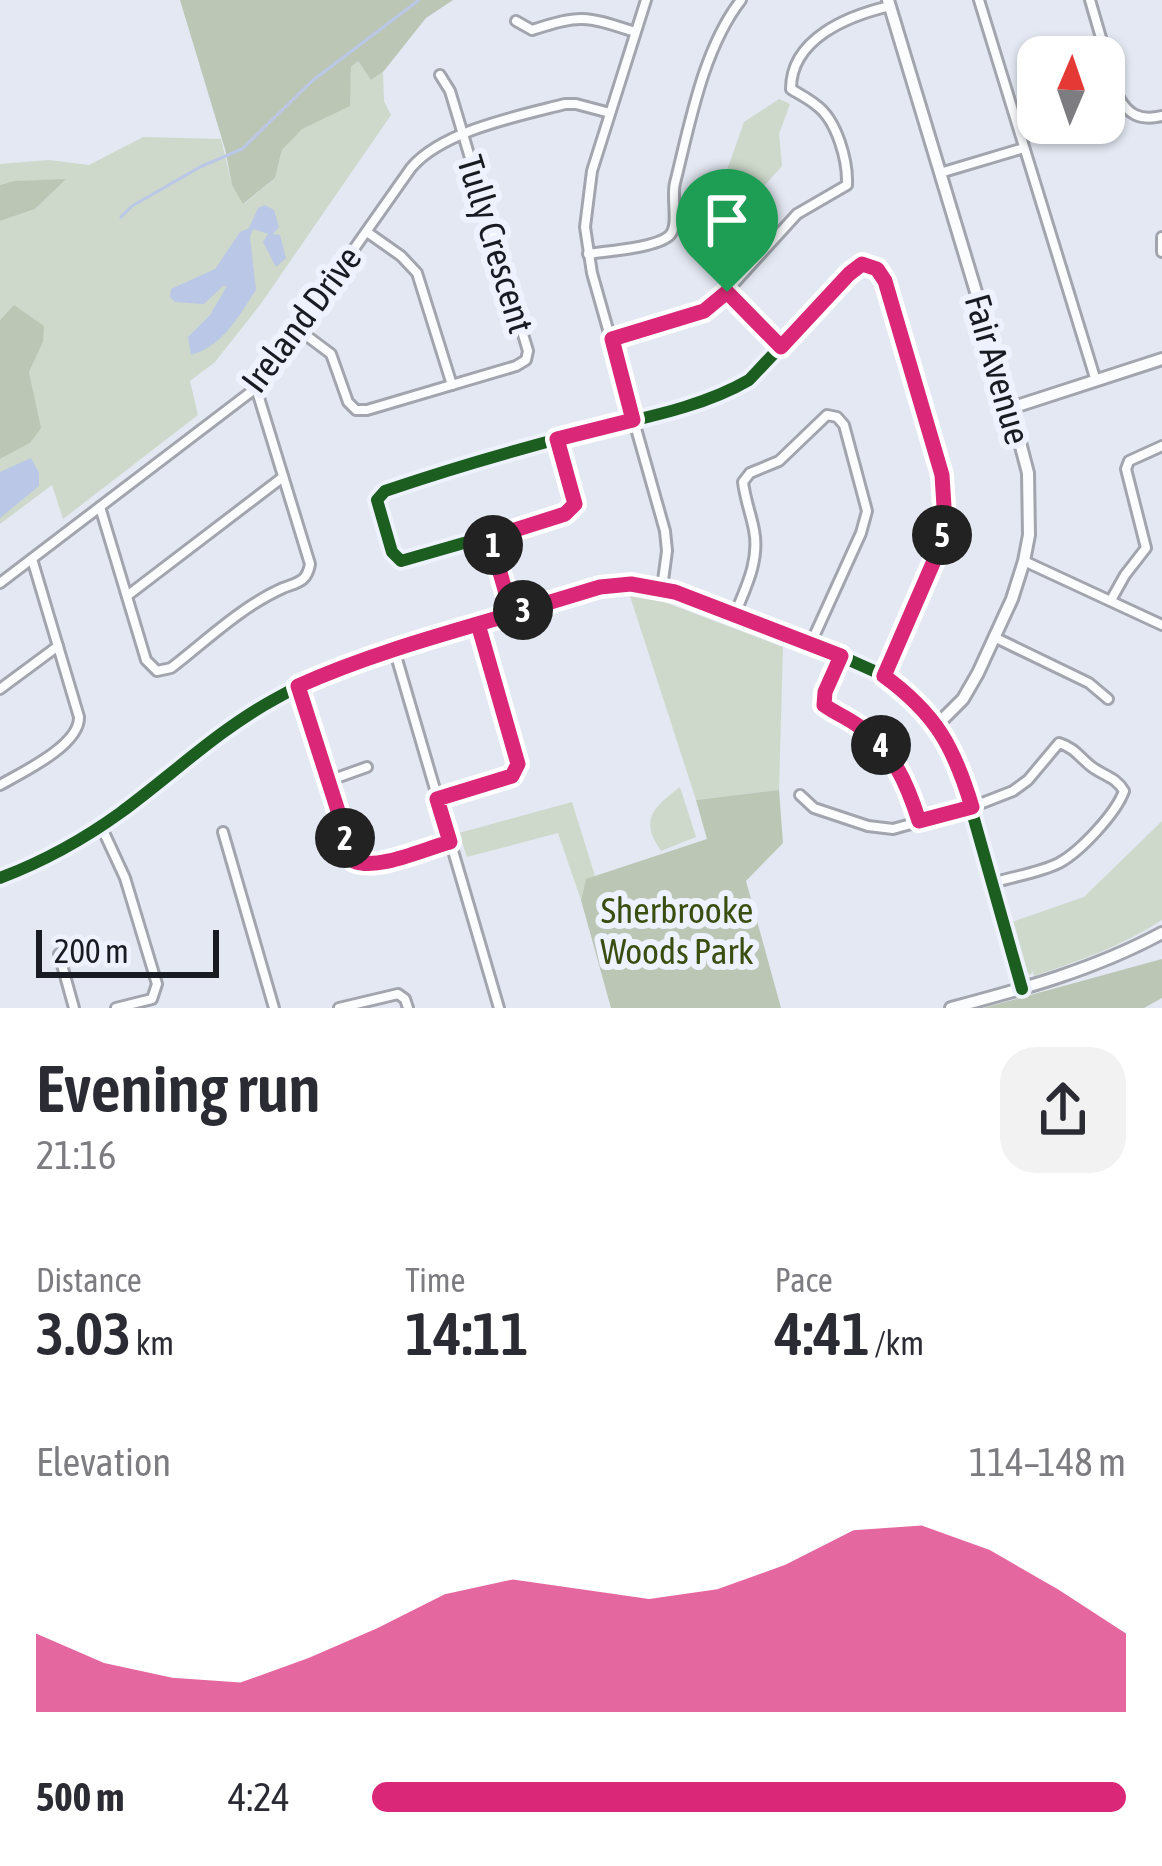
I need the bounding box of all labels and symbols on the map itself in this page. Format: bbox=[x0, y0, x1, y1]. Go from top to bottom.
north arrow bbox=[1017, 36, 1125, 144]
street label: Tully Crescent bbox=[449, 150, 543, 338]
pin bbox=[676, 169, 778, 292]
street label: Ireland Drive bbox=[233, 238, 369, 400]
street label: Fair Avenue bbox=[957, 289, 1039, 449]
pin: 5 bbox=[912, 505, 972, 565]
pin: 1 bbox=[463, 515, 523, 575]
pin: 3 bbox=[493, 580, 553, 640]
pin: 4 bbox=[851, 715, 911, 775]
pin: 2 bbox=[315, 808, 375, 868]
park label: Sherbrooke Woods Park bbox=[600, 889, 754, 972]
scale bar bbox=[36, 924, 219, 977]

